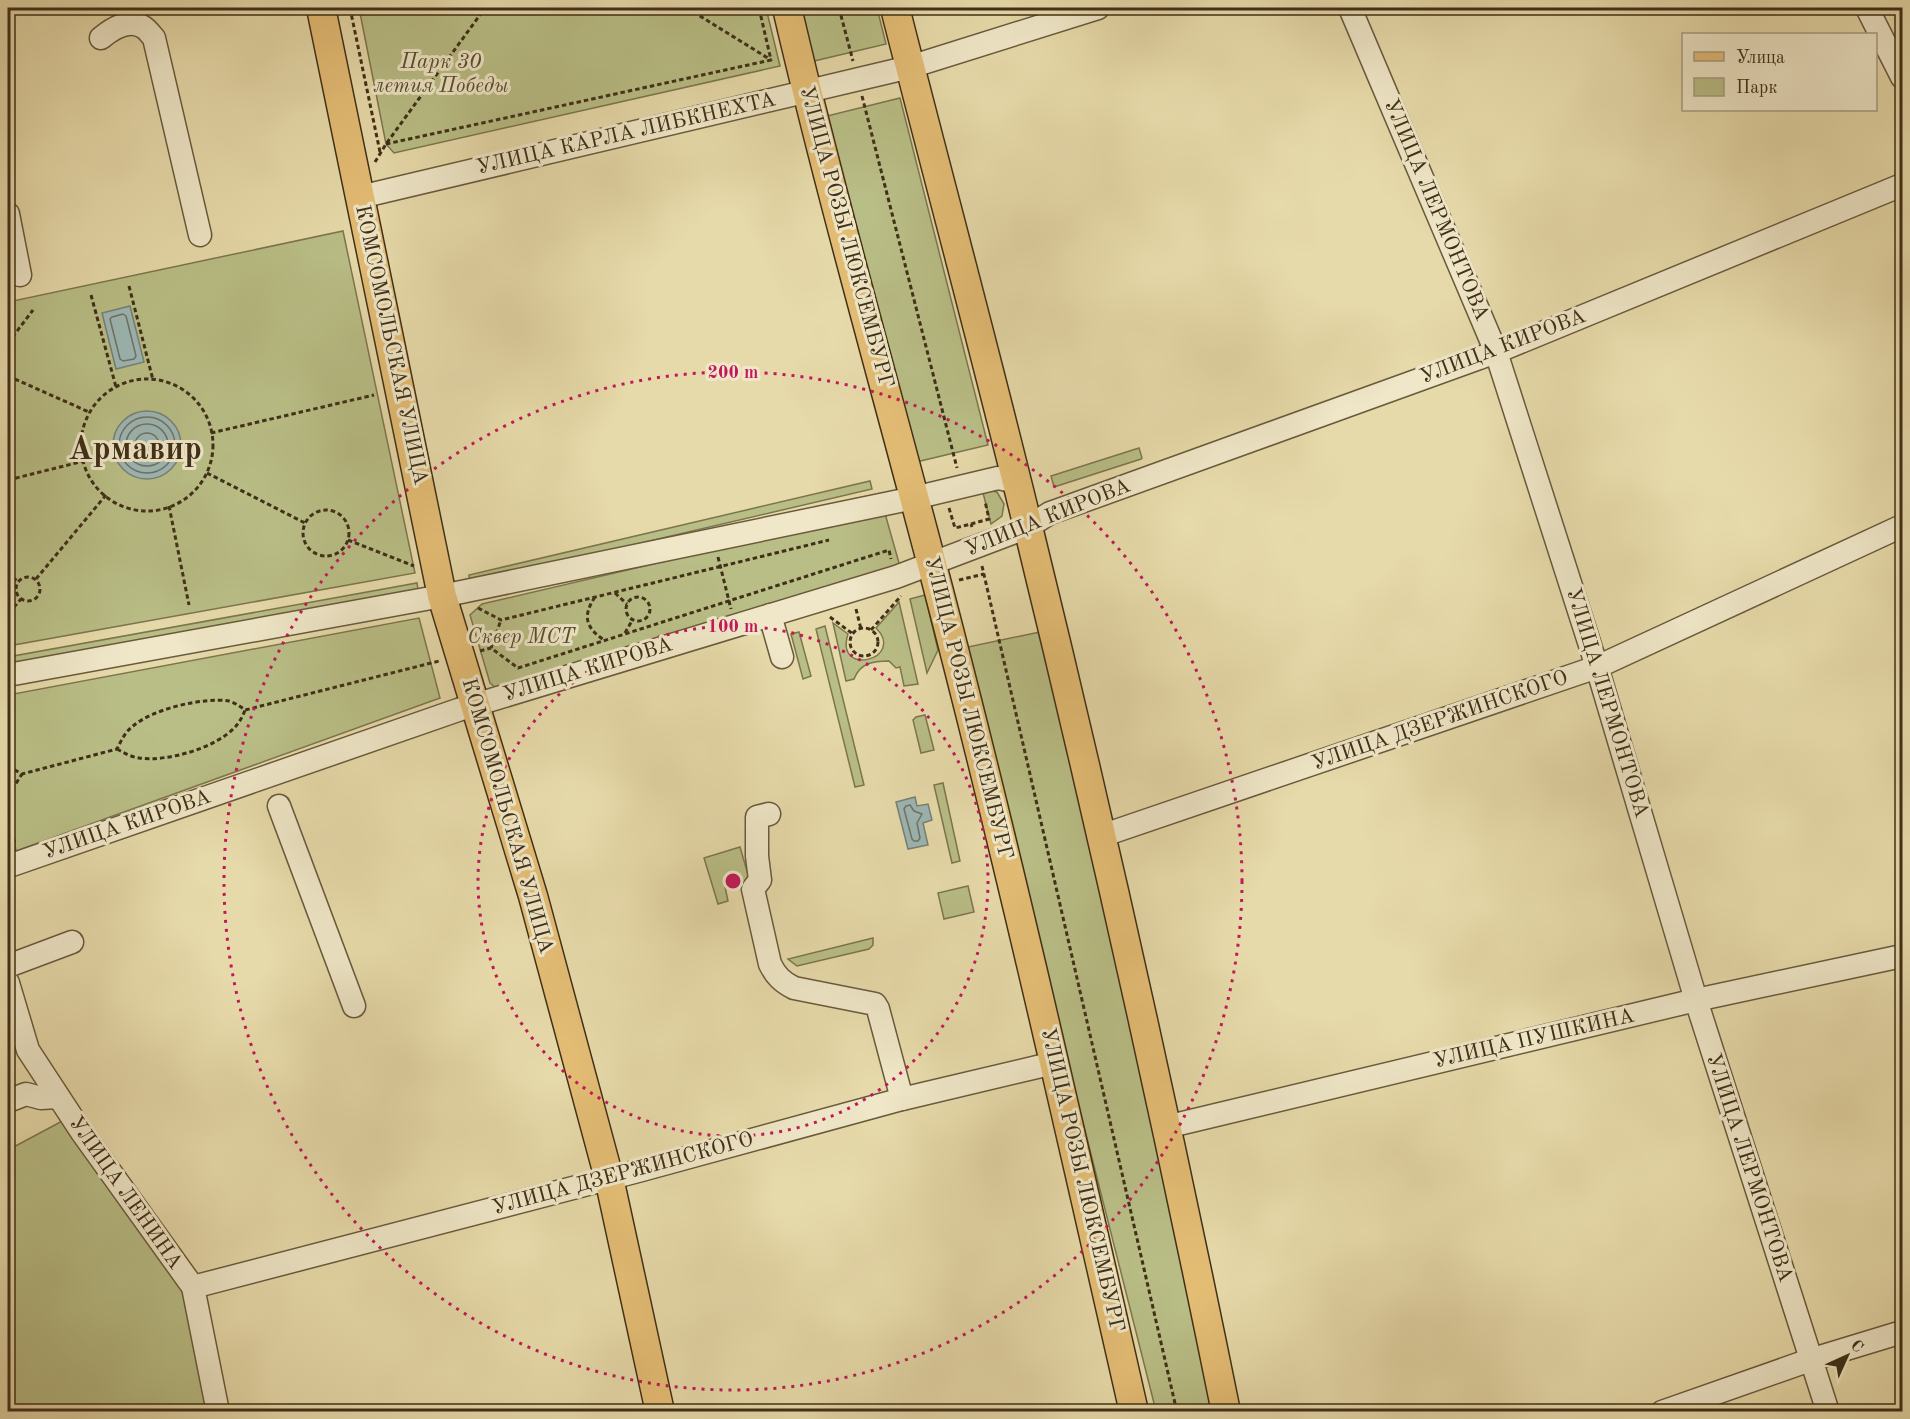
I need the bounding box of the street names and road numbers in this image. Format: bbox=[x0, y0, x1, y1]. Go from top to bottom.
street label: УЛИЦА РОЗЫ ЛЮКСЕМБУРГ bbox=[796, 84, 896, 390]
street label: УЛИЦА КАРЛА ЛИБКНЕХТА bbox=[474, 89, 778, 179]
street label: УЛИЦА ЛЕРМОНТОВА bbox=[1380, 96, 1492, 324]
street label: КОМСОМОЛЬСКАЯ УЛИЦА bbox=[351, 203, 431, 487]
street label: УЛИЦА КИРОВА bbox=[1417, 306, 1589, 388]
street label: УЛИЦА КИРОВА bbox=[963, 475, 1133, 561]
street label: УЛИЦА РОЗЫ ЛЮКСЕМБУРГ bbox=[920, 554, 1016, 862]
street label: УЛИЦА ЛЕРМОНТОВА bbox=[1562, 586, 1652, 820]
street label: УЛИЦА КИРОВА bbox=[501, 634, 675, 706]
street label: УЛИЦА ДЗЕРЖИНСКОГО bbox=[1309, 667, 1571, 775]
street label: КОМСОМОЛЬСКАЯ УЛИЦА bbox=[458, 676, 556, 956]
street label: УЛИЦА КИРОВА bbox=[41, 786, 213, 864]
street label: УЛИЦА ПУШКИНА bbox=[1431, 1006, 1637, 1072]
street label: УЛИЦА РОЗЫ ЛЮКСЕМБУРГ bbox=[1037, 1026, 1127, 1334]
street label: УЛИЦА ЛЕРМОНТОВА bbox=[1702, 1051, 1796, 1285]
street label: УЛИЦА ЛЕНИНА bbox=[64, 1113, 186, 1273]
street label: УЛИЦА ДЗЕРЖИНСКОГО bbox=[490, 1129, 756, 1219]

